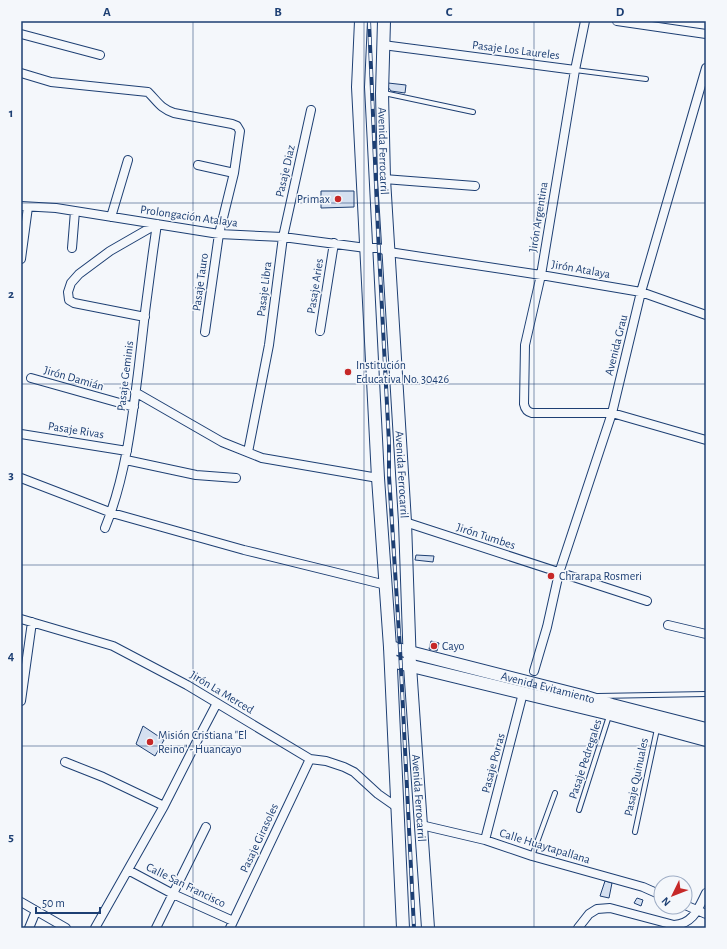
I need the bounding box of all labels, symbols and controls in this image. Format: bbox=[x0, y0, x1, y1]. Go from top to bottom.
text: A bbox=[103, 6, 111, 19]
text: B bbox=[274, 6, 282, 19]
text: C bbox=[446, 6, 453, 19]
text: D bbox=[616, 6, 625, 19]
street label: Pasaje Los Laureles bbox=[471, 39, 560, 62]
text: 1 bbox=[9, 107, 13, 120]
street label: Avenida Ferrocarril bbox=[376, 107, 391, 195]
street label: Pasaje Diaz bbox=[273, 144, 298, 199]
street label: Jirón Argentina bbox=[527, 180, 550, 253]
place label: Primax bbox=[297, 193, 330, 205]
marker: Primax bbox=[333, 194, 343, 204]
street label: Prolongación Atalaya bbox=[139, 203, 239, 230]
street label: Pasaje Tauro bbox=[190, 252, 211, 312]
street label: Pasaje Aries bbox=[305, 258, 326, 315]
street label: Jirón Atalaya bbox=[551, 258, 612, 281]
street label: Pasaje Libra bbox=[255, 260, 274, 317]
text: 2 bbox=[8, 288, 14, 301]
street label: Avenida Grau bbox=[603, 313, 629, 377]
street label: Pasaje Geminis bbox=[115, 340, 136, 412]
place label: Institución Educativa No. 30426 bbox=[356, 359, 449, 385]
street label: Jirón Damián bbox=[43, 364, 105, 392]
marker: Institución Educativa No. 30426 bbox=[343, 367, 353, 377]
street label: Pasaje Rivas bbox=[47, 420, 105, 441]
street label: Avenida Ferrocarril bbox=[393, 430, 411, 519]
text: 3 bbox=[8, 469, 14, 482]
street label: Jirón Tumbes bbox=[455, 521, 517, 551]
place label: Chrarapa Rosmeri bbox=[559, 570, 642, 582]
marker: Chrarapa Rosmeri bbox=[546, 571, 556, 581]
place label: Cayo bbox=[442, 640, 465, 653]
marker: Cayo bbox=[429, 641, 439, 651]
text: 4 bbox=[8, 650, 15, 663]
street label: Jirón La Merced bbox=[188, 668, 256, 716]
street label: Avenida Evitamiento bbox=[500, 670, 596, 705]
street label: Pasaje Pedregales bbox=[566, 718, 604, 801]
place label: Misión Cristiana "El Reino" - Huancayo bbox=[158, 729, 247, 756]
street label: Pasaje Porras bbox=[479, 732, 508, 794]
marker: Misión Cristiana "El Reino" - Huancayo bbox=[145, 737, 155, 747]
street label: Pasaje Quinuales bbox=[622, 737, 651, 817]
street label: Avenida Ferrocarril bbox=[410, 754, 428, 842]
street label: Pasaje Girasoles bbox=[238, 802, 281, 875]
street label: Calle Huaytapallana bbox=[498, 827, 592, 867]
text: 5 bbox=[8, 831, 14, 844]
street label: Calle San Francisco bbox=[144, 861, 228, 909]
north arrow bbox=[653, 875, 693, 915]
scale bar bbox=[36, 889, 100, 915]
text: N bbox=[659, 895, 673, 908]
text: 50 m bbox=[42, 897, 65, 909]

